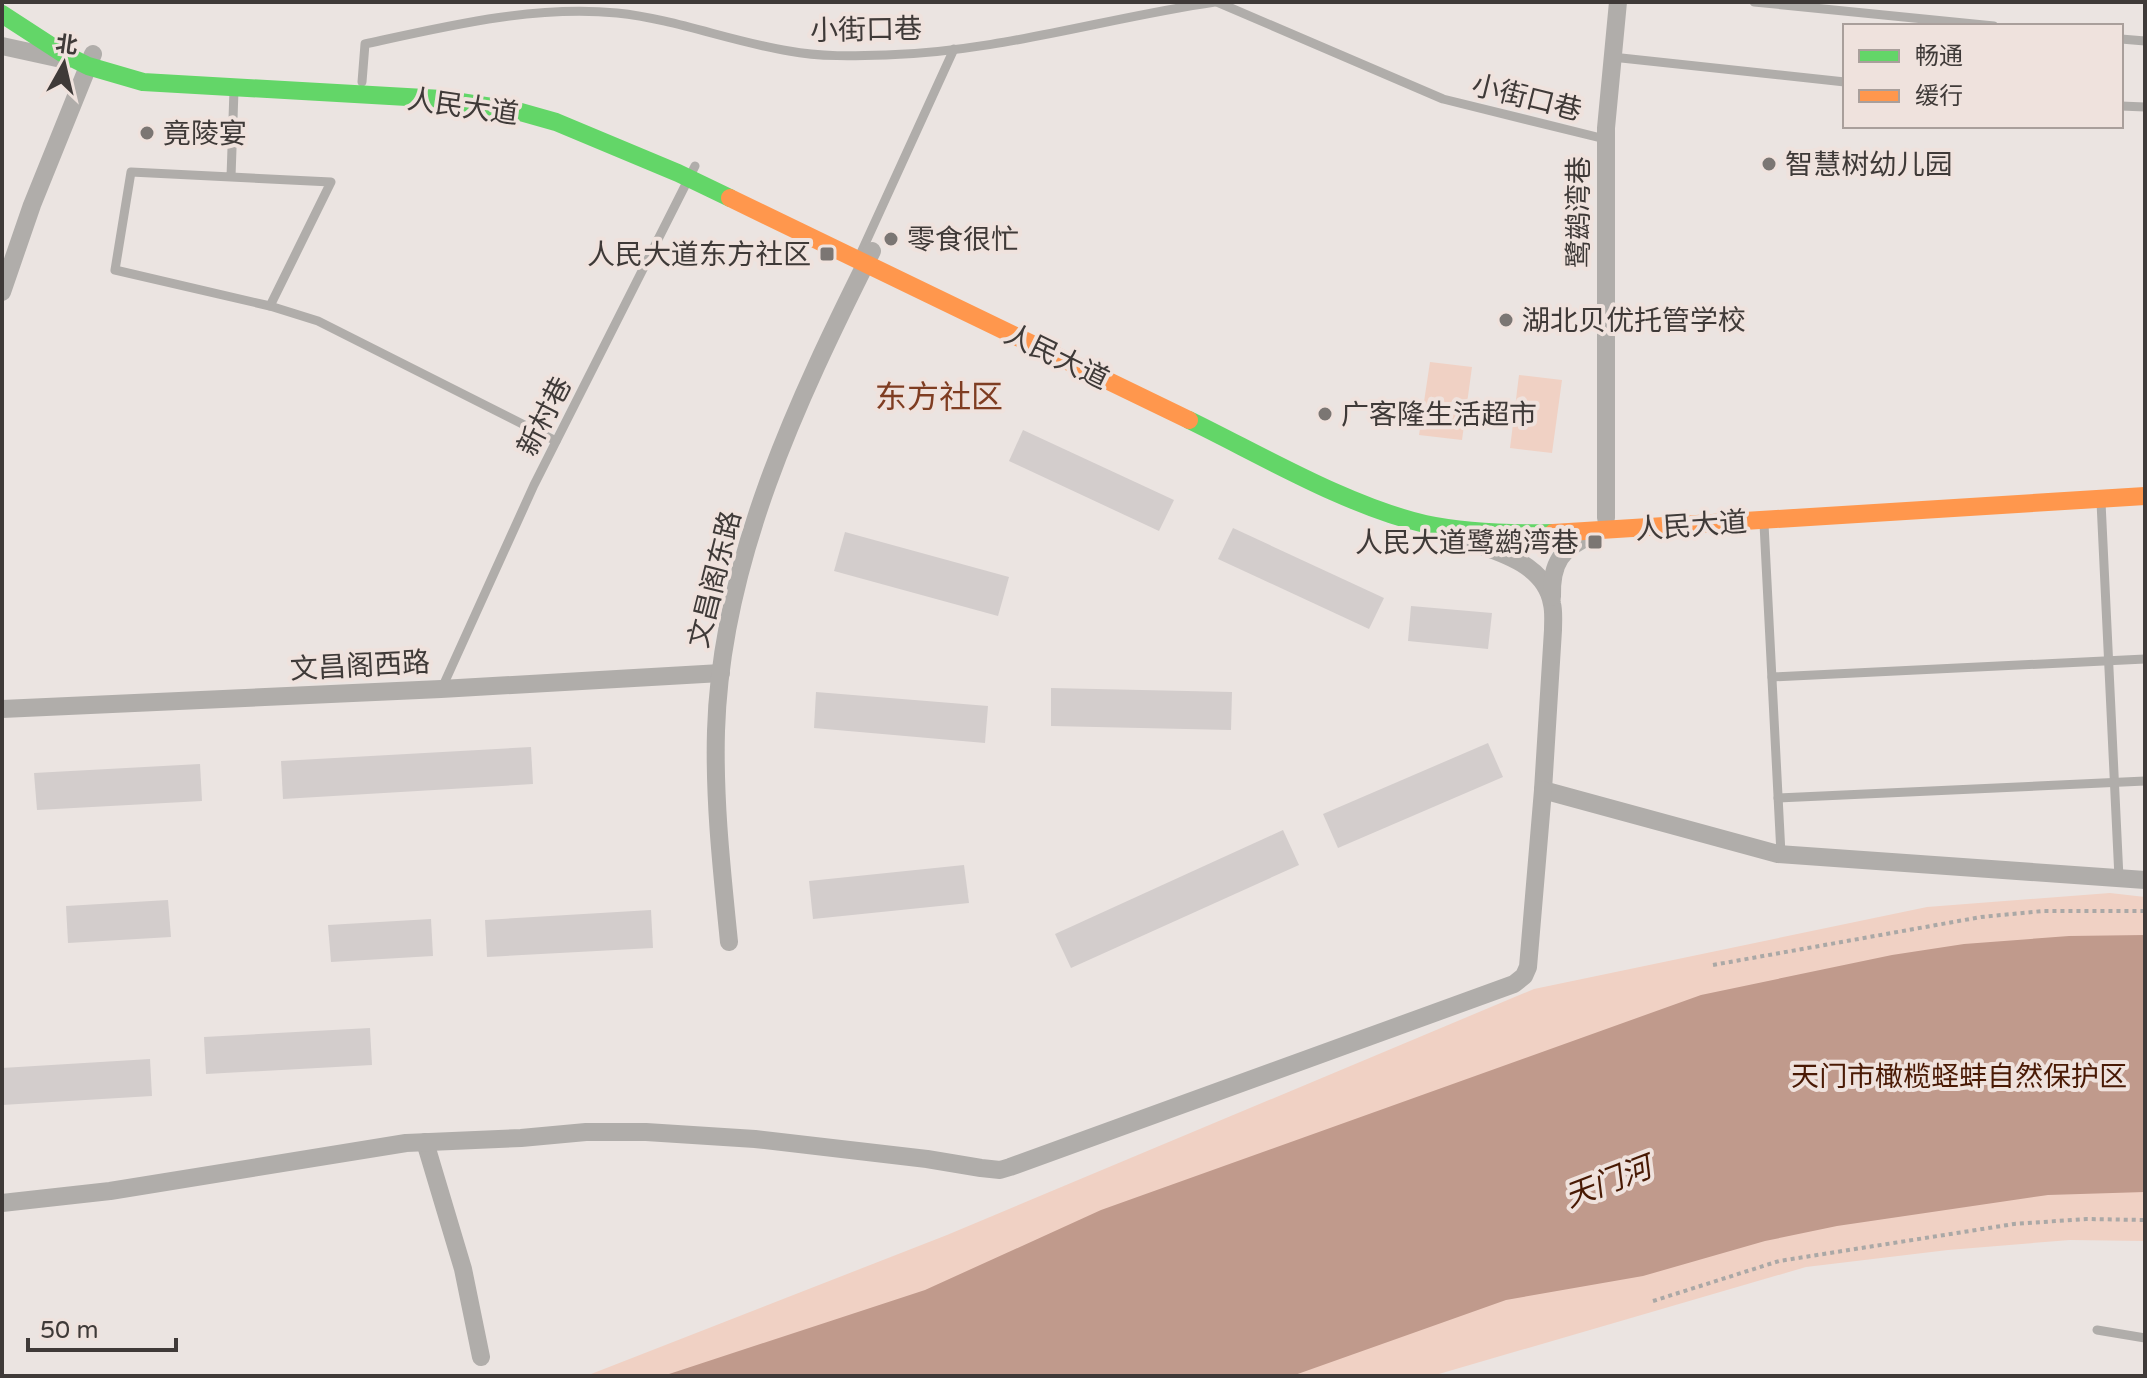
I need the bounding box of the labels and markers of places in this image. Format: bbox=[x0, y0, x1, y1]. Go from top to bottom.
place label: 竟陵宴 bbox=[163, 117, 247, 151]
marker: 竟陵宴 bbox=[138, 124, 156, 142]
place label: 智慧树幼儿园 bbox=[1785, 148, 1953, 182]
marker: 智慧树幼儿园 bbox=[1760, 155, 1778, 173]
place label: 零食很忙 bbox=[907, 223, 1019, 257]
marker: 零食很忙 bbox=[882, 230, 900, 248]
place label: 人民大道东方社区 bbox=[587, 238, 811, 272]
marker: 人民大道东方社区 bbox=[818, 245, 836, 263]
place label: 湖北贝优托管学校 bbox=[1522, 304, 1746, 338]
marker: 湖北贝优托管学校 bbox=[1497, 311, 1515, 329]
place label: 广客隆生活超市 bbox=[1341, 398, 1537, 432]
marker: 广客隆生活超市 bbox=[1316, 405, 1334, 423]
place label: 人民大道鹭鹚湾巷 bbox=[1355, 526, 1579, 560]
marker: 人民大道鹭鹚湾巷 bbox=[1586, 533, 1604, 551]

